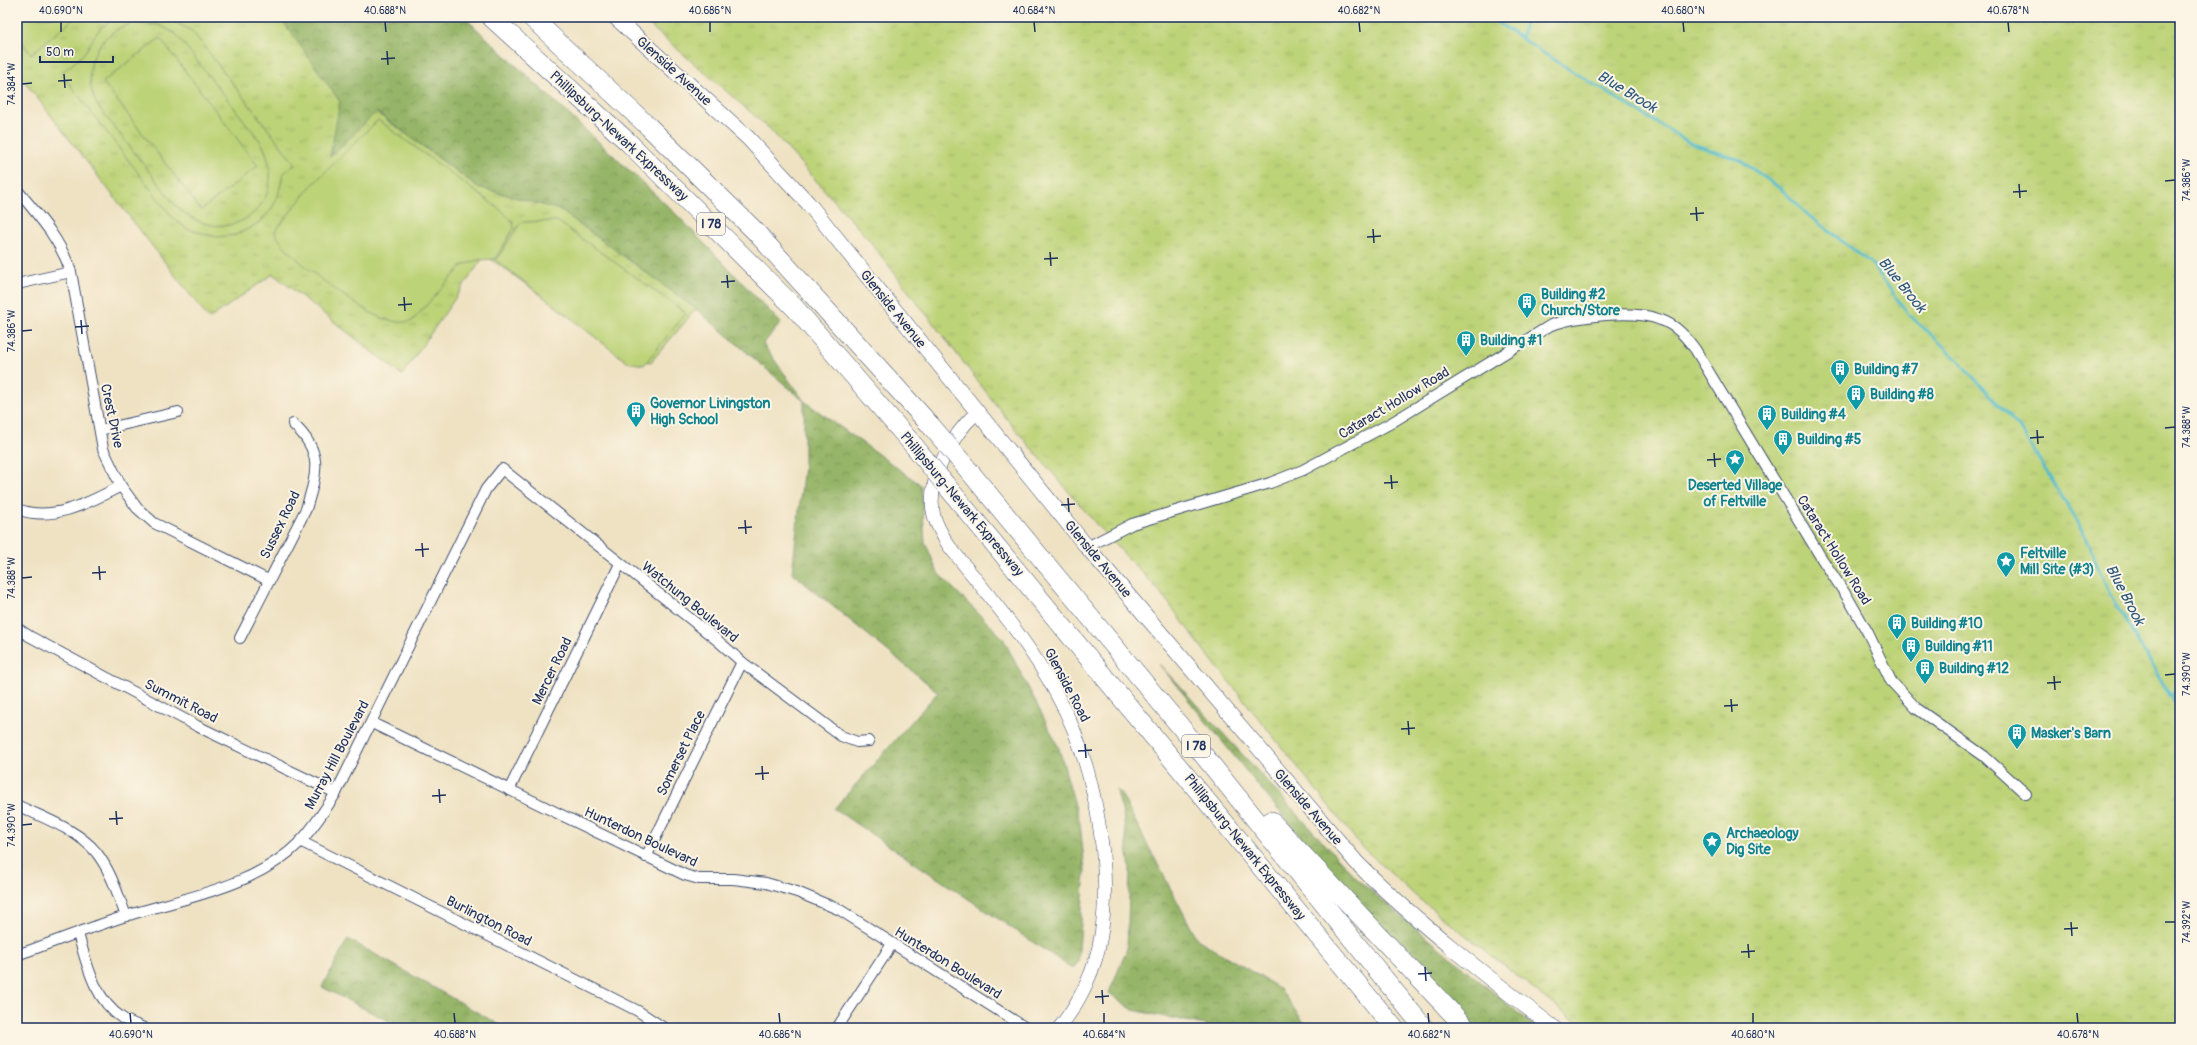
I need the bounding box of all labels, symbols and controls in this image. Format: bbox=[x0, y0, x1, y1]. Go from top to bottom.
text: 40.690°N bbox=[39, 5, 83, 17]
text: 40.688°N bbox=[364, 5, 406, 17]
text: 40.686°N bbox=[689, 5, 732, 17]
text: 40.684°N bbox=[1013, 5, 1056, 17]
text: 40.682°N bbox=[1338, 5, 1380, 17]
text: 40.680°N bbox=[1661, 5, 1705, 17]
text: 40.678°N bbox=[1987, 5, 2029, 17]
street label: Glenside Avenue bbox=[633, 33, 715, 109]
scale bar bbox=[40, 38, 113, 64]
text: 50 m bbox=[46, 45, 74, 60]
text: 74.384°W bbox=[6, 62, 18, 105]
street label: Phillipsburg-Newark Expressway bbox=[546, 67, 692, 205]
water label: Blue Brook bbox=[1594, 67, 1662, 118]
text: 74.386°W bbox=[2181, 158, 2193, 201]
road number: I 78 bbox=[697, 213, 725, 235]
water label: Blue Brook bbox=[1874, 253, 1931, 318]
street label: Glenside Avenue bbox=[856, 267, 930, 352]
place label: Building #2 Church/Store bbox=[1541, 286, 1621, 319]
building icon: Building #2 Church/Store bbox=[1516, 291, 1538, 319]
text: 74.386°W bbox=[6, 309, 18, 352]
building icon: Building #1 bbox=[1455, 329, 1477, 357]
place label: Building #1 bbox=[1480, 332, 1542, 349]
building icon: Building #7 bbox=[1829, 358, 1851, 386]
place label: Building #7 bbox=[1854, 361, 1919, 378]
street label: Cataract Hollow Road bbox=[1336, 363, 1453, 443]
street label: Crest Drive bbox=[97, 382, 127, 450]
building icon: Building #8 bbox=[1845, 383, 1867, 411]
place label: Building #8 bbox=[1870, 386, 1934, 403]
place label: Governor Livingston High School bbox=[650, 395, 770, 428]
building icon: Governor Livingston High School bbox=[625, 400, 647, 428]
building icon: Building #4 bbox=[1756, 403, 1778, 431]
place label: Building #4 bbox=[1781, 406, 1847, 423]
text: 74.388°W bbox=[2181, 406, 2193, 448]
street label: Phillipsburg-Newark Expressway bbox=[897, 428, 1027, 580]
building icon: Building #5 bbox=[1772, 428, 1794, 456]
place label: Building #5 bbox=[1797, 431, 1862, 448]
place icon: Deserted Village of Feltville bbox=[1724, 448, 1746, 476]
place label: Deserted Village of Feltville bbox=[1688, 477, 1783, 510]
street label: Sussex Road bbox=[256, 488, 304, 562]
street label: Cataract Hollow Road bbox=[1793, 492, 1875, 608]
street label: Glenside Avenue bbox=[1061, 517, 1135, 601]
place label: Feltville Mill Site (#3) bbox=[2020, 545, 2094, 578]
place icon: Feltville Mill Site (#3) bbox=[1995, 550, 2017, 578]
text: 74.388°W bbox=[6, 557, 18, 599]
street label: Watchung Boulevard bbox=[638, 558, 742, 646]
water label: Blue Brook bbox=[2101, 561, 2150, 630]
building icon: Building #10 bbox=[1886, 612, 1908, 640]
place label: Building #10 bbox=[1911, 615, 1983, 632]
street label: Mercer Road bbox=[528, 634, 576, 708]
building icon: Building #11 bbox=[1900, 635, 1922, 663]
place label: Building #11 bbox=[1925, 638, 1993, 655]
street label: Glenside Road bbox=[1040, 645, 1094, 725]
text: 74.390°W bbox=[2181, 652, 2193, 696]
building icon: Building #12 bbox=[1914, 657, 1936, 685]
place label: Building #12 bbox=[1939, 660, 2009, 677]
street label: Summit Road bbox=[142, 675, 221, 727]
street label: Murray Hill Boulevard bbox=[301, 698, 373, 812]
street label: Somerset Place bbox=[653, 707, 709, 799]
building icon: Masker's Barn bbox=[2006, 722, 2028, 750]
place label: Masker's Barn bbox=[2031, 725, 2111, 742]
road number: I 78 bbox=[1182, 735, 1210, 757]
street label: Glenside Avenue bbox=[1270, 765, 1346, 849]
street label: Phillipsburg-Newark Expressway bbox=[1181, 770, 1309, 924]
text: 74.390°W bbox=[6, 803, 18, 847]
street label: Hunterdon Boulevard bbox=[582, 803, 700, 871]
place label: Archaeology Dig Site bbox=[1726, 825, 1799, 858]
place icon: Archaeology Dig Site bbox=[1701, 830, 1723, 858]
street label: Burlington Road bbox=[443, 892, 535, 950]
text: 74.392°W bbox=[2181, 900, 2193, 943]
street label: Hunterdon Boulevard bbox=[891, 923, 1005, 1003]
text: 40.690°N bbox=[109, 1029, 153, 1041]
text: 40.688°N bbox=[434, 1029, 476, 1041]
text: 40.686°N bbox=[759, 1029, 802, 1041]
text: 40.684°N bbox=[1083, 1029, 1126, 1041]
text: 40.682°N bbox=[1408, 1029, 1450, 1041]
text: 40.680°N bbox=[1731, 1029, 1775, 1041]
text: 40.678°N bbox=[2057, 1029, 2099, 1041]

